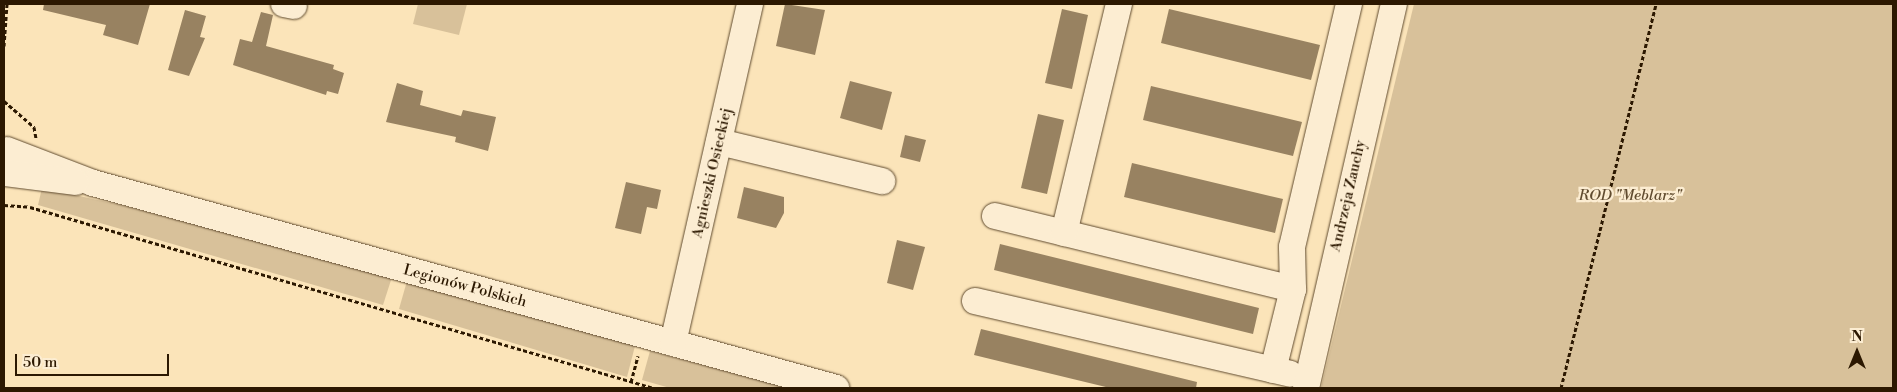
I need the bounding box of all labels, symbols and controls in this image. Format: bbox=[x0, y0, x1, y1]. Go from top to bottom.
street label: Agnieszki Osieckiej bbox=[688, 106, 736, 240]
street label: Andrzeja Zauchy bbox=[1326, 138, 1370, 254]
park label: ROD "Meblarz" bbox=[1579, 187, 1681, 205]
street label: Legionów Polskich bbox=[401, 261, 529, 311]
north arrow bbox=[1832, 327, 1882, 377]
text: N bbox=[1851, 328, 1863, 346]
scale bar bbox=[18, 344, 171, 376]
text: 50 m bbox=[23, 353, 57, 372]

